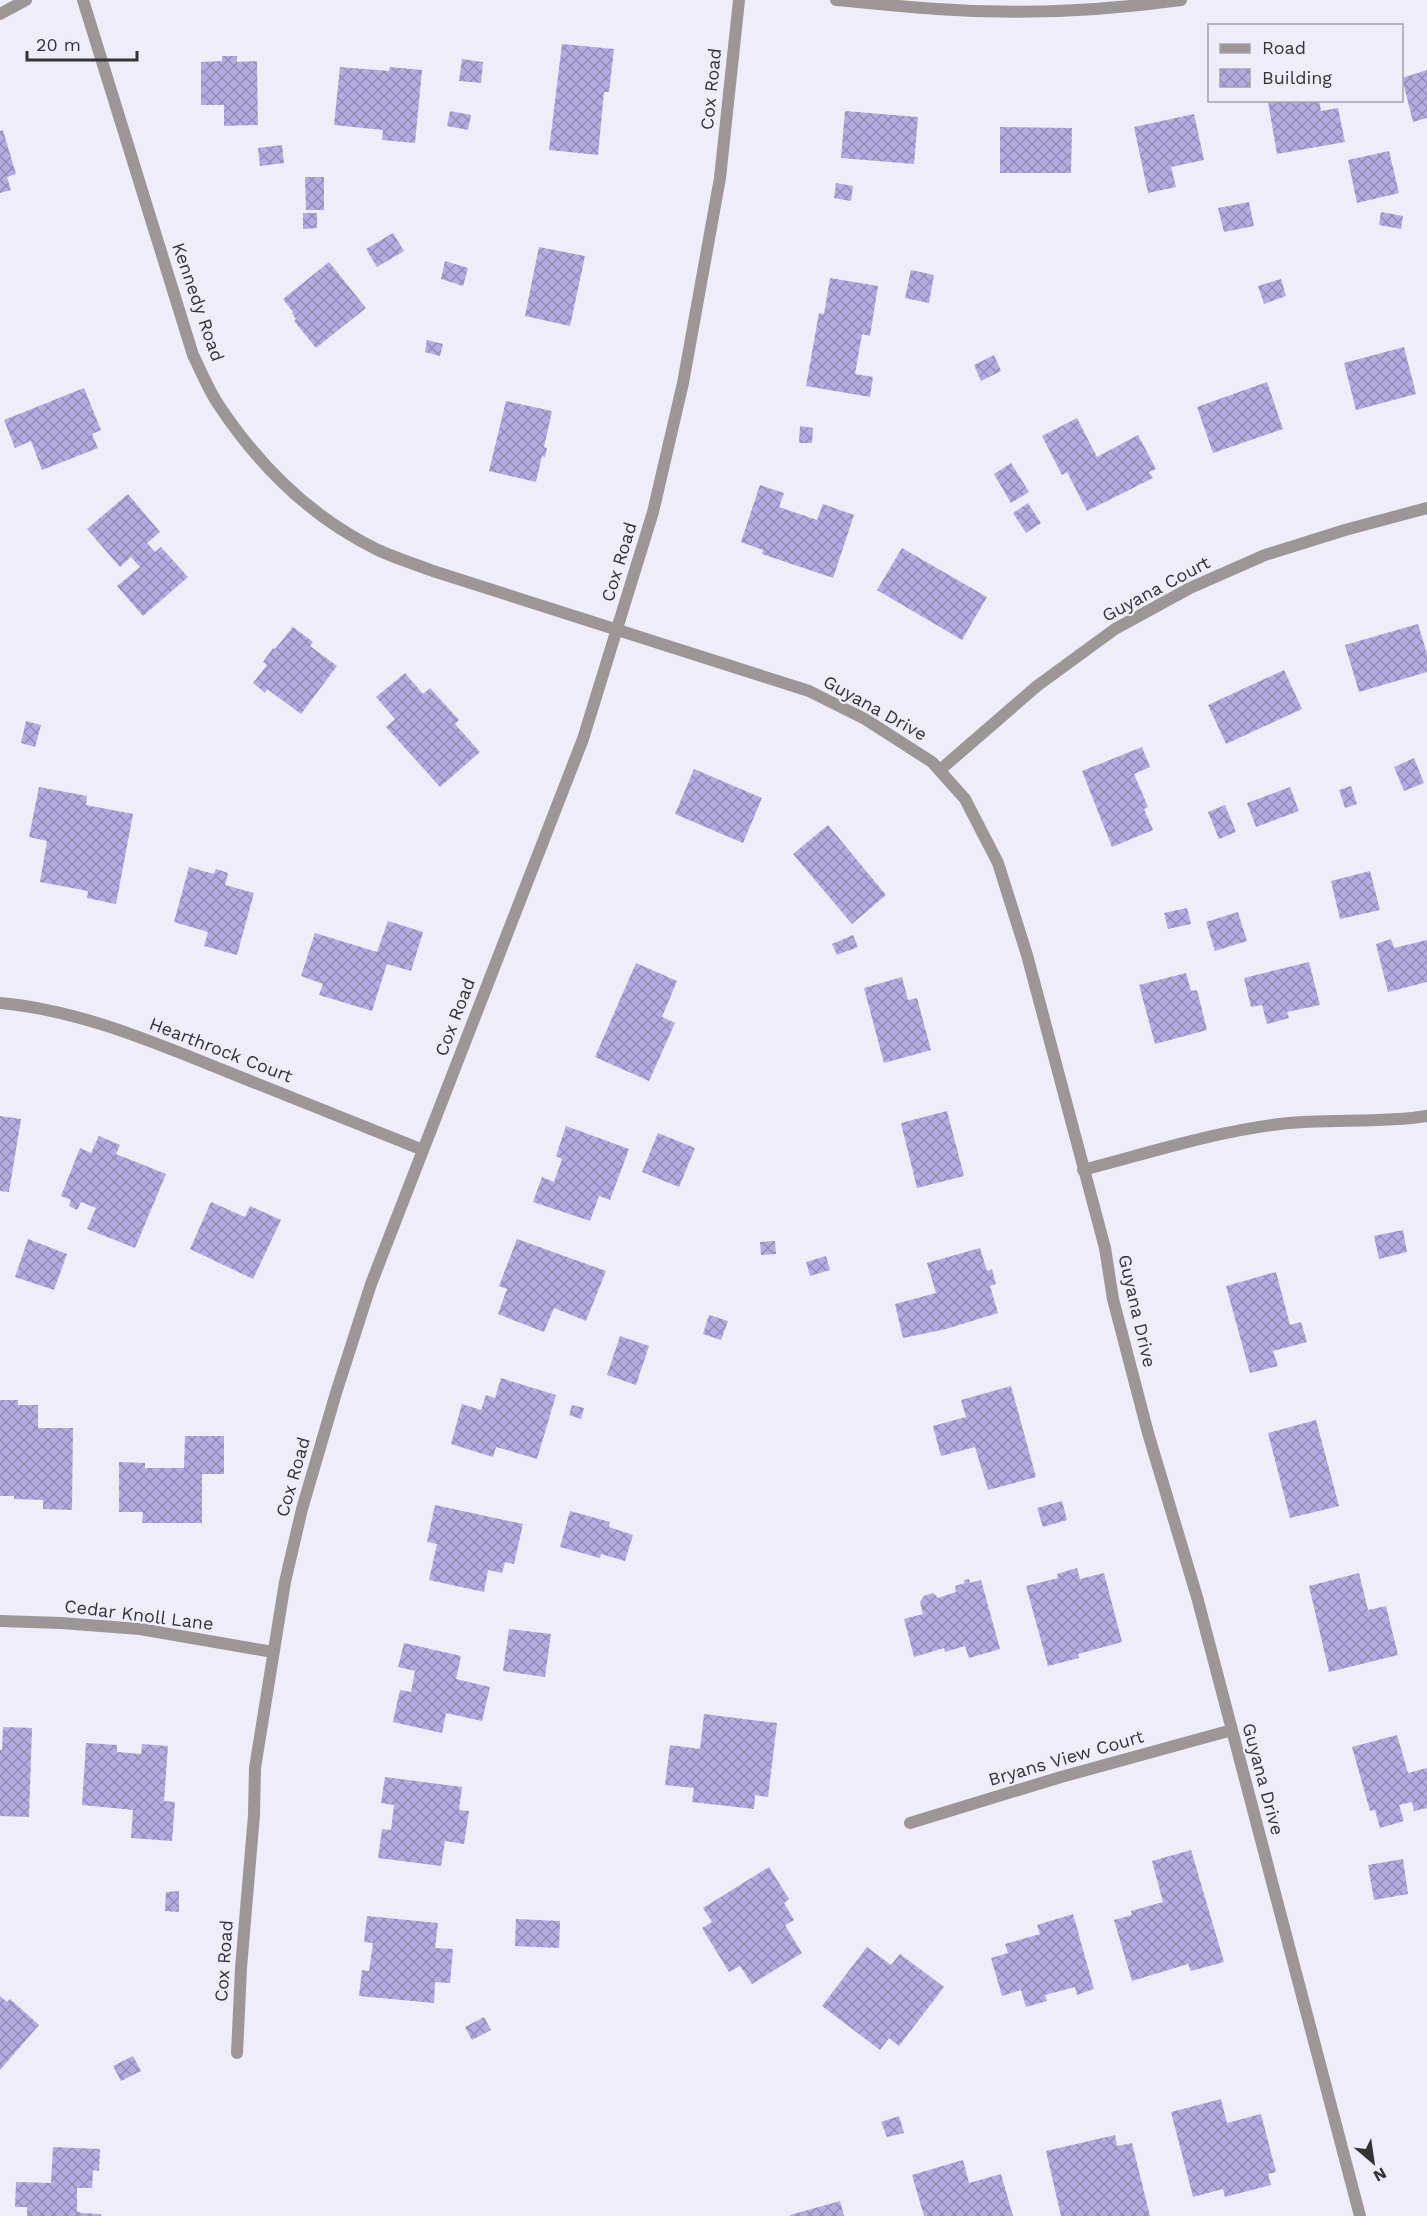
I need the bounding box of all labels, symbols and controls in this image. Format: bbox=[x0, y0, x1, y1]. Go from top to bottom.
scale bar bbox=[27, 24, 136, 62]
legend bbox=[1208, 24, 1403, 102]
text: 20 m bbox=[36, 34, 81, 55]
text: Road bbox=[1262, 37, 1306, 58]
street label: Cox Road bbox=[696, 47, 725, 131]
text: Building bbox=[1262, 67, 1332, 88]
street label: Kennedy Road bbox=[168, 240, 229, 364]
street label: Cox Road bbox=[596, 520, 641, 604]
street label: Guyana Court bbox=[1098, 551, 1214, 626]
street label: Guyana Drive bbox=[820, 670, 931, 745]
street label: Cox Road bbox=[430, 975, 479, 1059]
street label: Hearthrock Court bbox=[147, 1013, 296, 1087]
street label: Guyana Drive bbox=[1114, 1252, 1161, 1369]
street label: Cox Road bbox=[271, 1435, 314, 1519]
street label: Cedar Knoll Lane bbox=[63, 1595, 215, 1634]
street label: Guyana Drive bbox=[1238, 1721, 1289, 1837]
street label: Bryans View Court bbox=[986, 1725, 1146, 1790]
street label: Cox Road bbox=[210, 1919, 237, 2003]
north arrow bbox=[1343, 2132, 1403, 2192]
text: N bbox=[1370, 2163, 1390, 2186]

